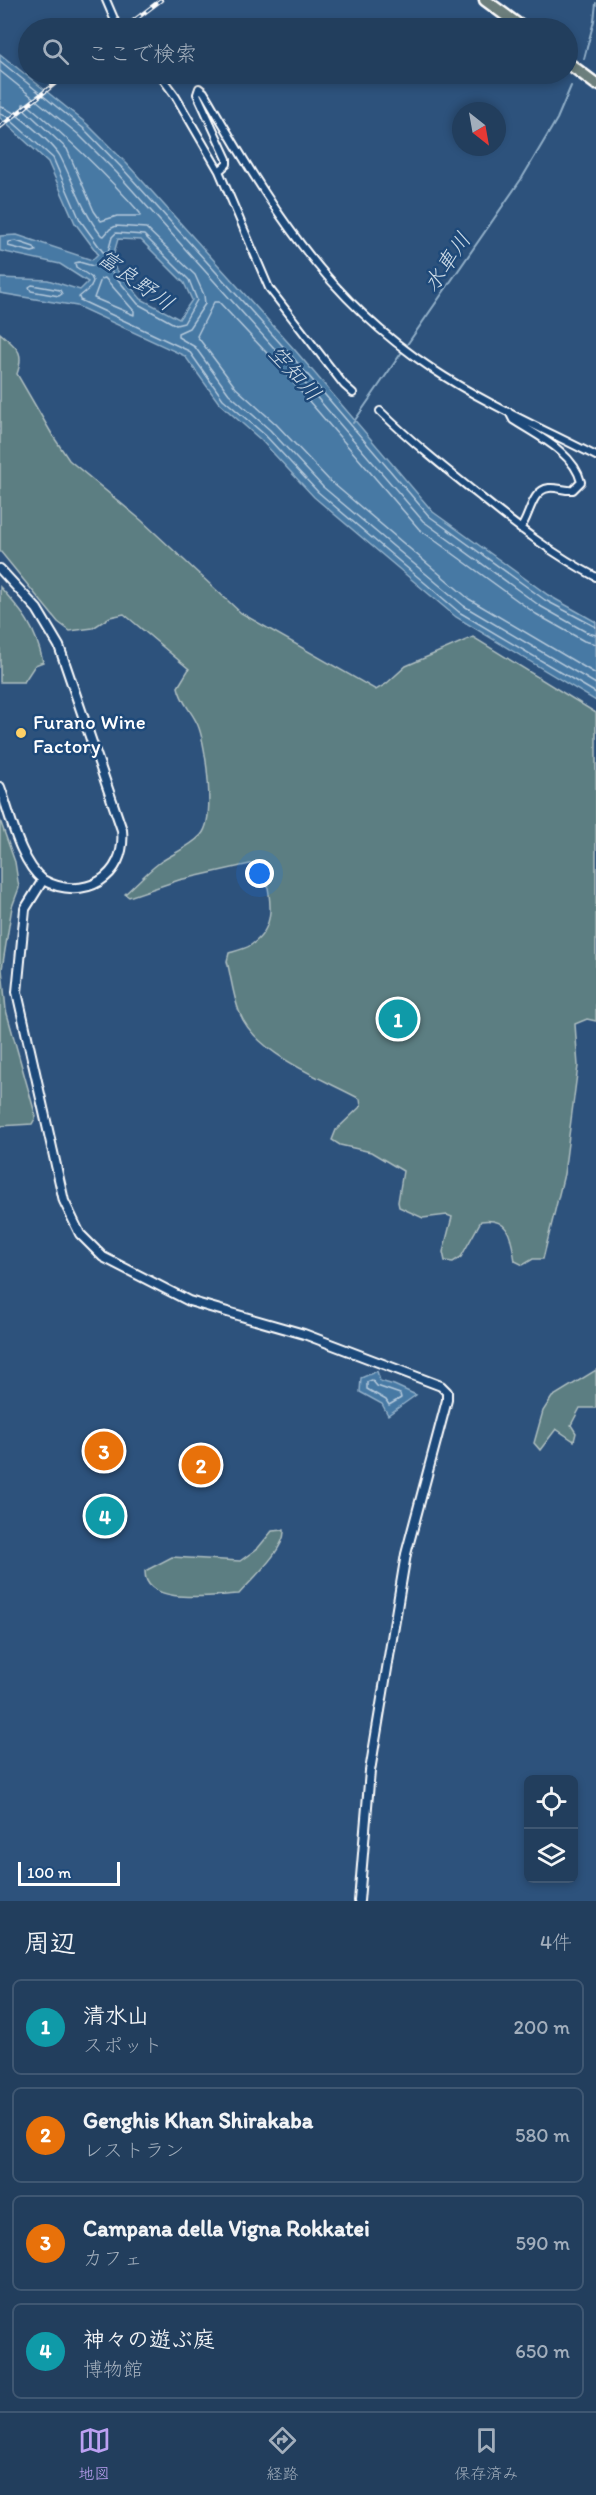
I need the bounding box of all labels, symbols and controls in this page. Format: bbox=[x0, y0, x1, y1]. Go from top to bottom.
search box bbox=[18, 18, 578, 84]
icon: search bbox=[39, 35, 72, 68]
text: ここで検索 bbox=[87, 40, 197, 67]
north arrow bbox=[452, 102, 506, 156]
water label: 水車川 bbox=[417, 227, 477, 297]
water label: 富良野川 bbox=[92, 243, 180, 317]
water label: 空知川 bbox=[263, 339, 327, 407]
place label: Furano Wine Factory bbox=[33, 709, 146, 758]
marker: Furano Wine Factory bbox=[14, 726, 28, 740]
your location bbox=[245, 859, 274, 888]
pin: 1 bbox=[378, 996, 418, 1042]
pin: 3 bbox=[84, 1428, 124, 1474]
pin: 2 bbox=[182, 1442, 220, 1488]
pin: 4 bbox=[86, 1494, 124, 1538]
map controls bbox=[524, 1775, 578, 1883]
button: locate bbox=[524, 1775, 578, 1829]
button: layers bbox=[524, 1829, 578, 1883]
scale bar bbox=[18, 1859, 120, 1886]
text: 100 m bbox=[27, 1863, 71, 1882]
text: 周辺 bbox=[24, 1927, 76, 1959]
text: 4件 bbox=[540, 1930, 572, 1954]
text: 清水山 bbox=[83, 2002, 149, 2029]
text: 1 bbox=[41, 2015, 50, 2039]
text: 200 m bbox=[514, 2015, 570, 2039]
text: スポット bbox=[83, 2033, 163, 2057]
text: Genghis Khan Shirakaba bbox=[83, 2107, 313, 2134]
text: 2 bbox=[40, 2123, 51, 2147]
text: 580 m bbox=[515, 2123, 570, 2147]
text: レストラン bbox=[83, 2138, 185, 2162]
text: Campana della Vigna Rokkatei bbox=[83, 2215, 370, 2242]
text: 3 bbox=[40, 2231, 51, 2255]
text: 590 m bbox=[515, 2231, 570, 2255]
text: カフェ bbox=[83, 2246, 143, 2270]
text: 神々の遊ぶ庭 bbox=[83, 2326, 215, 2353]
text: 4 bbox=[39, 2339, 52, 2363]
text: 650 m bbox=[515, 2339, 570, 2363]
text: 博物館 bbox=[83, 2357, 143, 2381]
tab: 地図 bbox=[78, 2424, 111, 2484]
tab: 経路 bbox=[266, 2424, 299, 2484]
tab: 保存済み bbox=[454, 2424, 518, 2484]

